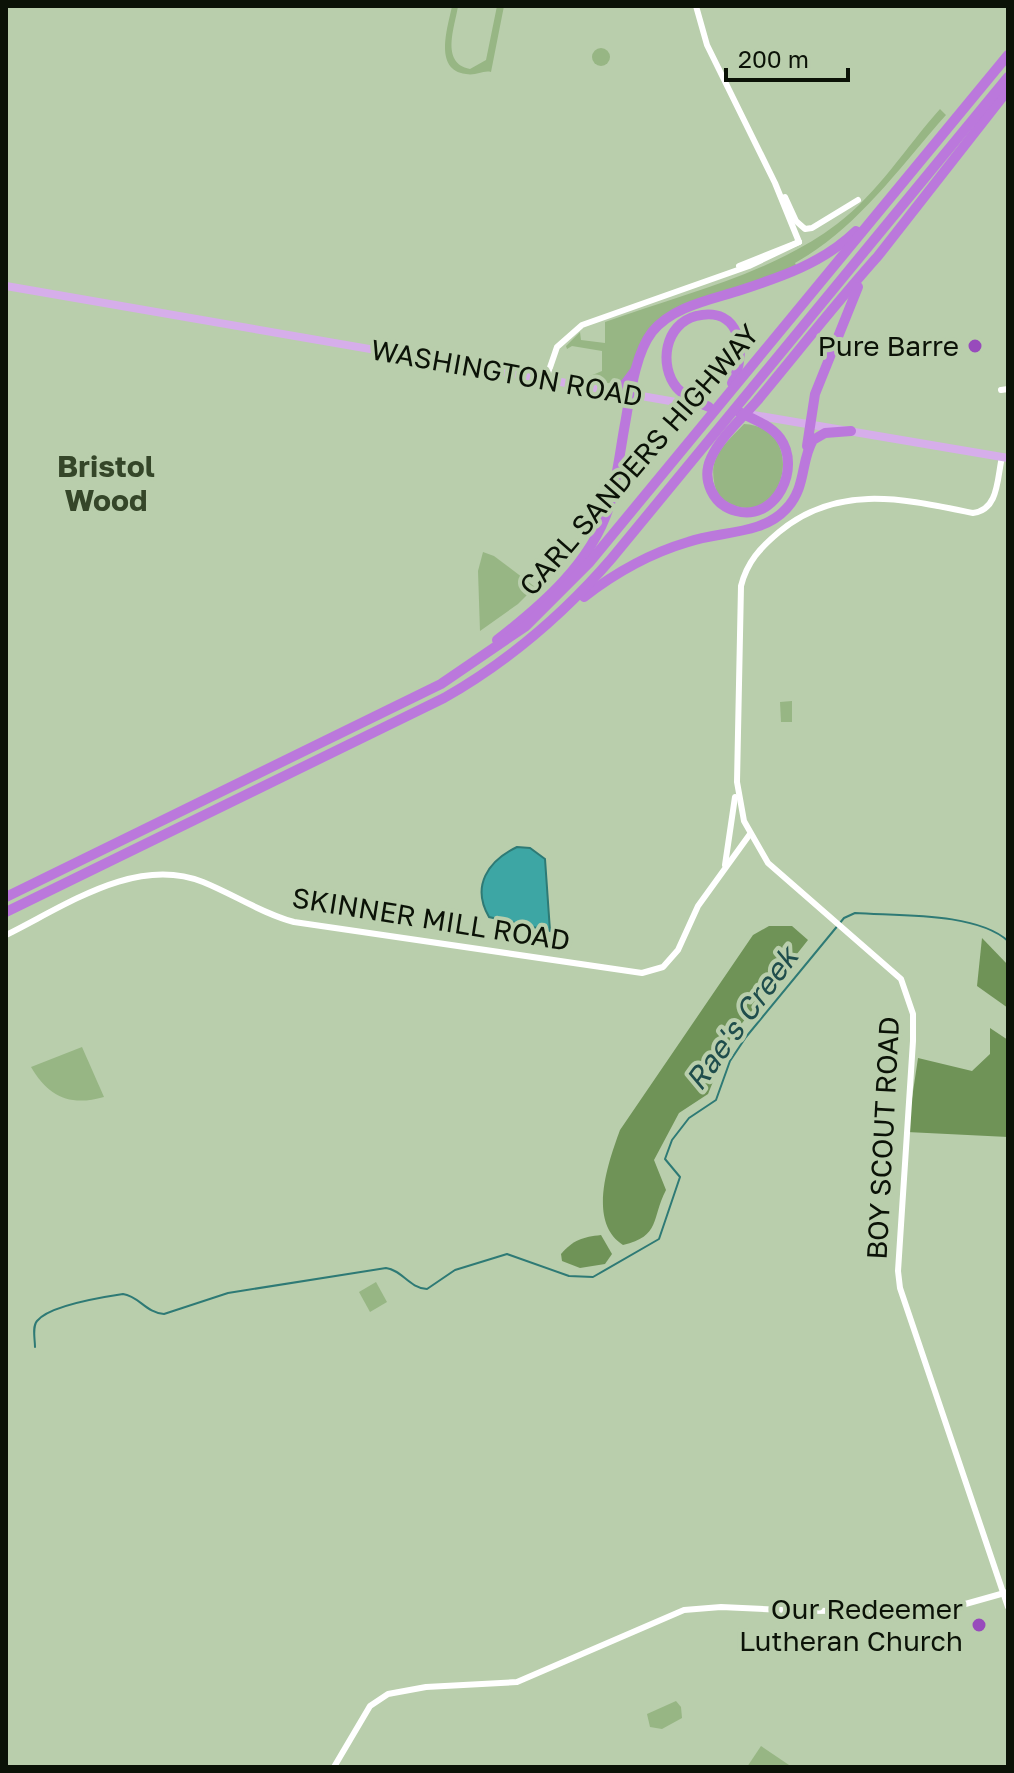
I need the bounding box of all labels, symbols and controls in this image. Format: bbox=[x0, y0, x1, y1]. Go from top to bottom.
scale bar bbox=[726, 32, 848, 82]
text: 200 m bbox=[738, 44, 809, 73]
street label: CARL SANDERS HIGHWAY bbox=[512, 318, 765, 602]
place label: Pure Barre bbox=[817, 329, 959, 362]
street label: WASHINGTON ROAD bbox=[369, 332, 646, 413]
marker: Pure Barre bbox=[966, 337, 984, 355]
district label: Bristol Wood bbox=[57, 448, 155, 518]
street label: SKINNER MILL ROAD bbox=[290, 880, 572, 957]
water label: Rae's Creek bbox=[677, 938, 807, 1097]
street label: BOY SCOUT ROAD bbox=[860, 1016, 905, 1260]
place label: Our Redeemer Lutheran Church bbox=[739, 1592, 963, 1657]
marker: Our Redeemer Lutheran Church bbox=[970, 1616, 988, 1634]

